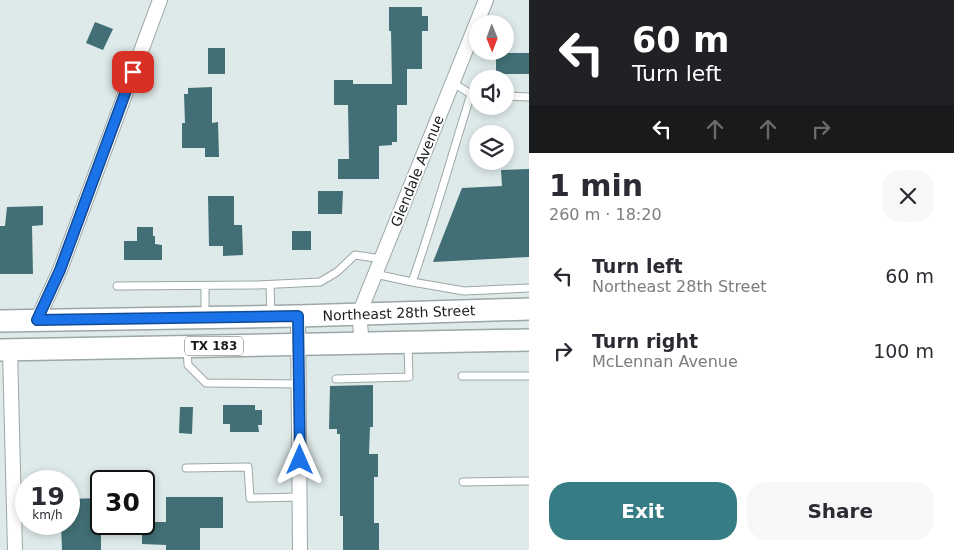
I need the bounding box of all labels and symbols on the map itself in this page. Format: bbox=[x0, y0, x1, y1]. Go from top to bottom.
north arrow bbox=[469, 15, 514, 60]
pin bbox=[112, 51, 154, 93]
street label: Glendale Avenue bbox=[387, 113, 447, 229]
street label: Northeast 28th Street bbox=[322, 302, 476, 324]
road number: TX 183 bbox=[185, 336, 243, 356]
position arrow bbox=[273, 433, 325, 485]
speed limit sign: 30 bbox=[90, 470, 155, 535]

